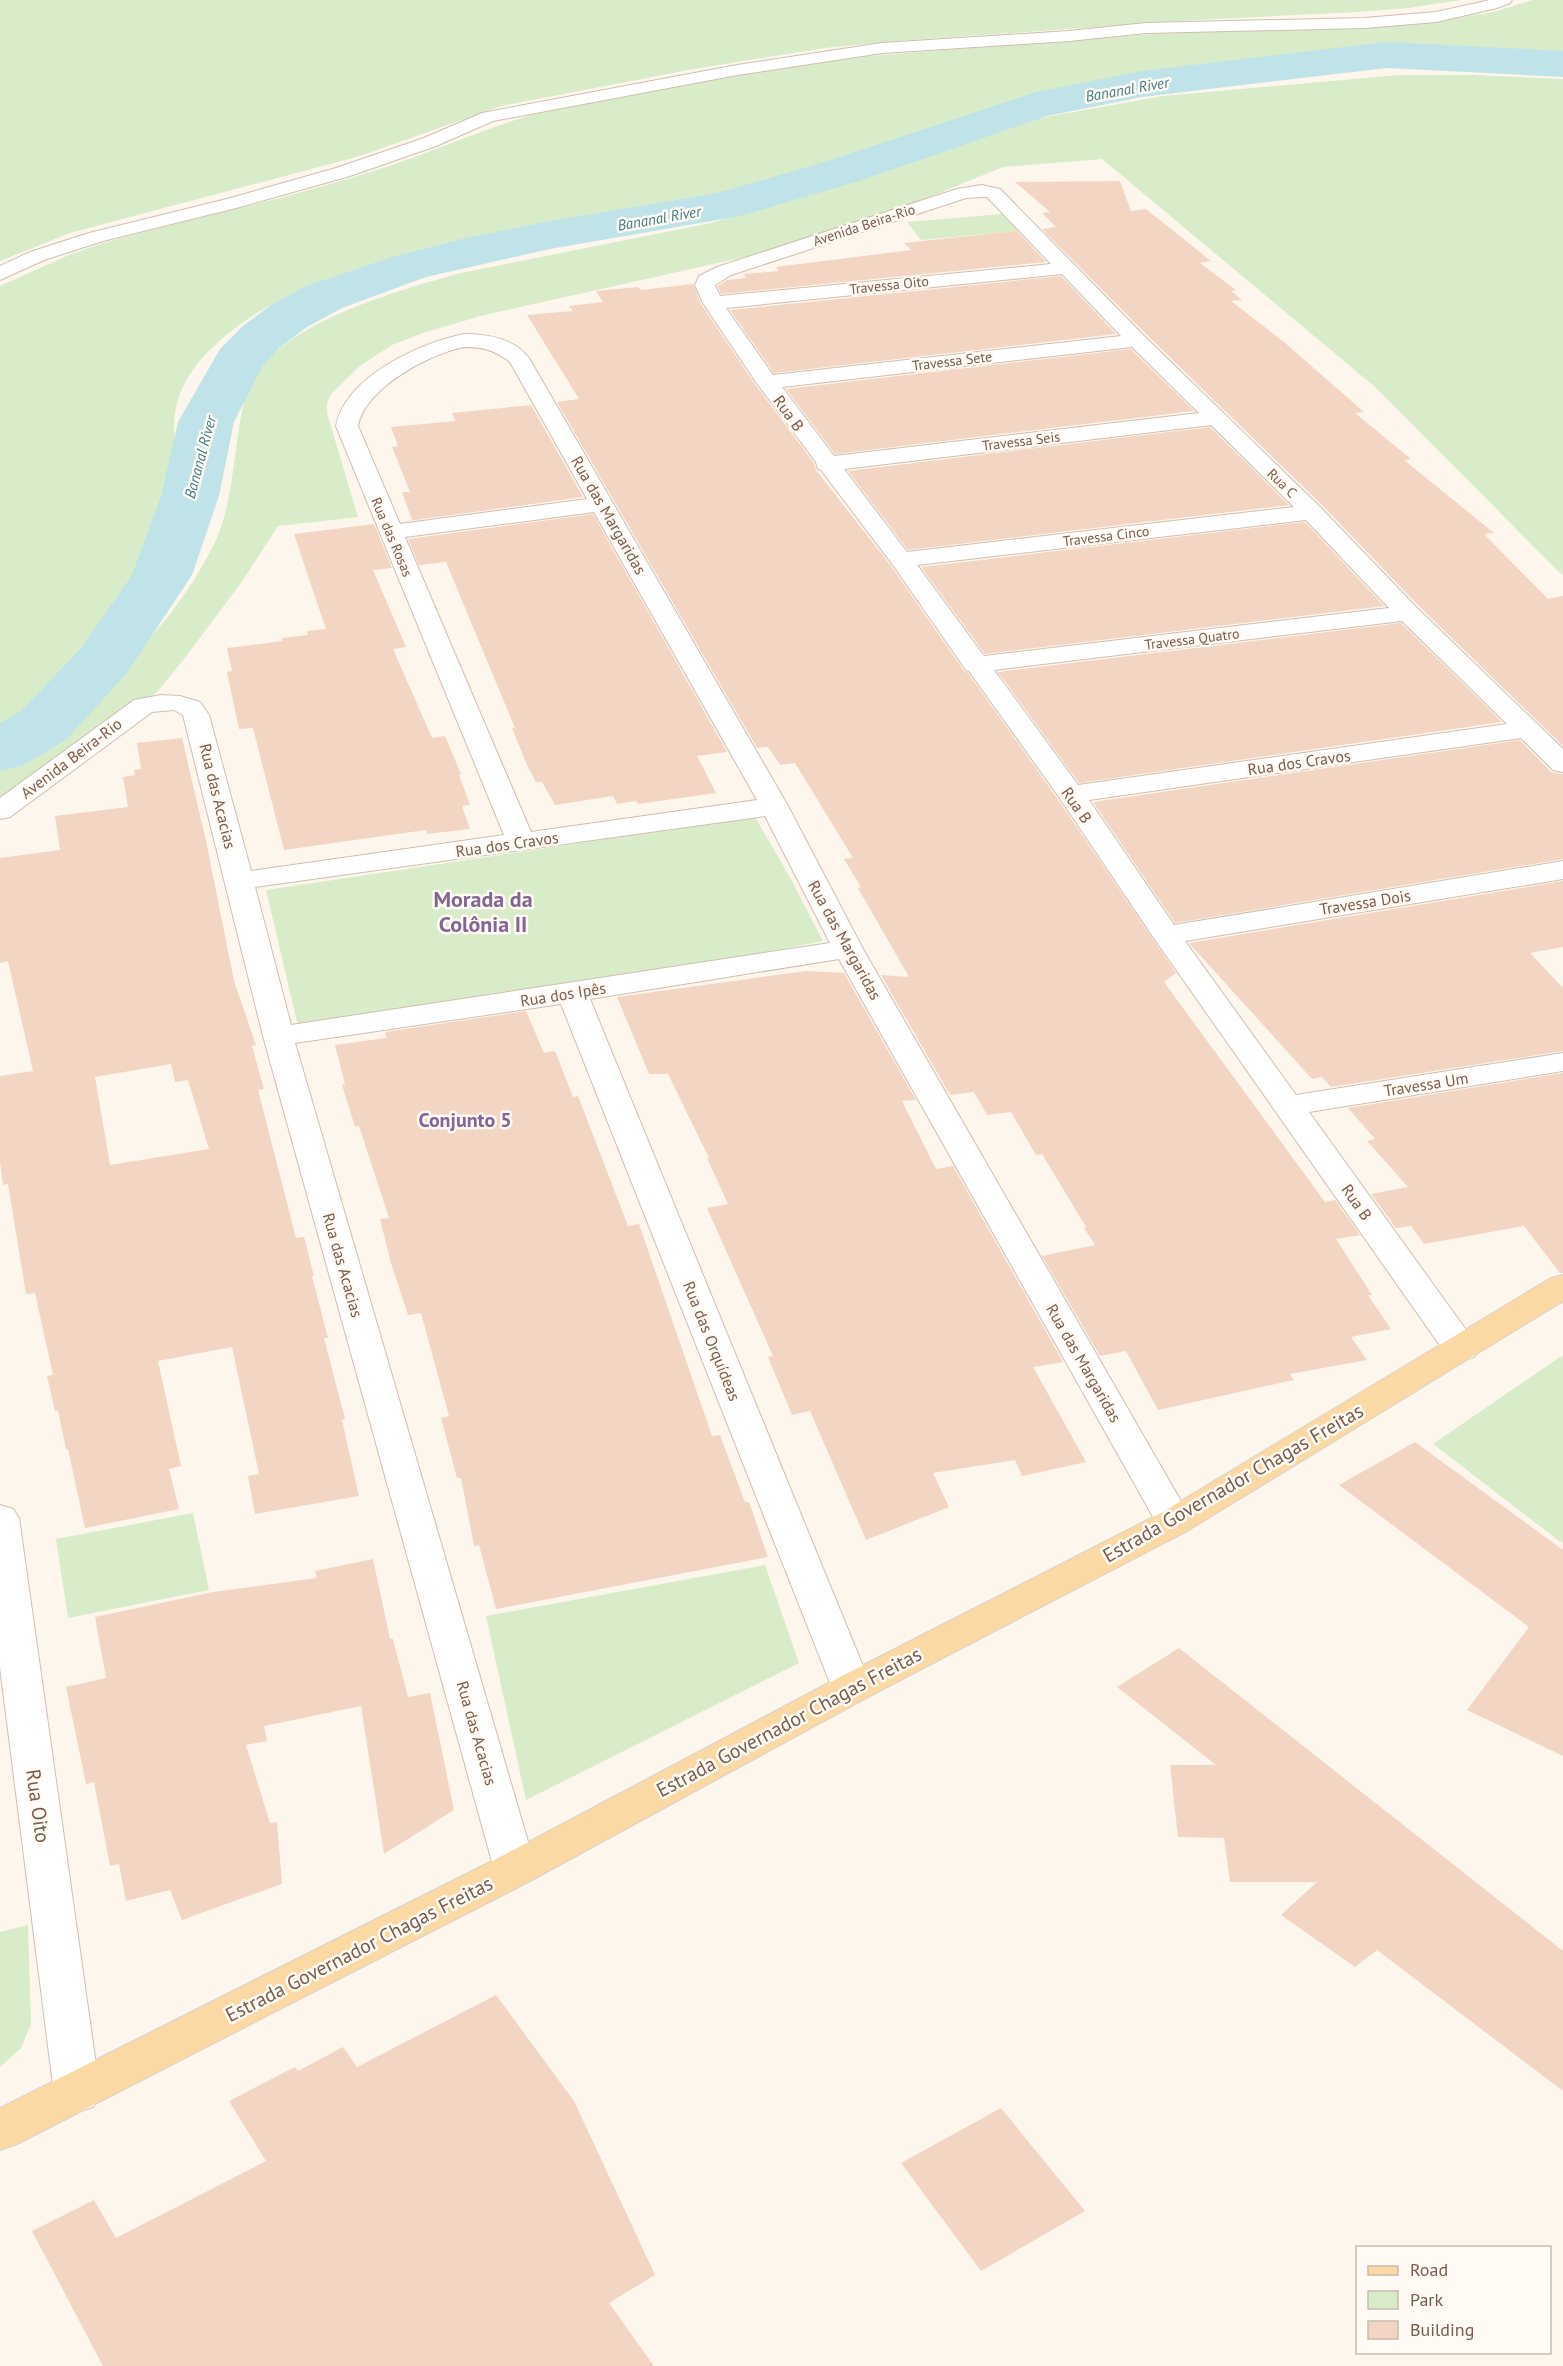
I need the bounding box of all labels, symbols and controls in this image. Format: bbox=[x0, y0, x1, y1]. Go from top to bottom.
water label: Bananal River bbox=[1084, 72, 1171, 106]
street label: Avenida Beira-Rio bbox=[811, 200, 917, 250]
water label: Bananal River bbox=[616, 201, 703, 235]
street label: Travessa Oito bbox=[848, 272, 930, 298]
street label: Travessa Sete bbox=[911, 347, 993, 375]
street label: Rua B bbox=[769, 391, 809, 435]
water label: Bananal River bbox=[180, 413, 220, 500]
street label: Travessa Seis bbox=[981, 427, 1061, 455]
street label: Rua das Margaridas bbox=[567, 452, 651, 578]
street label: Rua C bbox=[1263, 465, 1301, 501]
street label: Rua das Rosas bbox=[367, 495, 417, 579]
street label: Travessa Cinco bbox=[1062, 522, 1150, 550]
street label: Travessa Quatro bbox=[1144, 624, 1240, 654]
street label: Avenida Beira-Rio bbox=[16, 713, 126, 803]
street label: Rua das Acacias bbox=[195, 741, 241, 851]
street label: Rua dos Cravos bbox=[1246, 745, 1352, 779]
street label: Rua B bbox=[1057, 783, 1097, 827]
street label: Rua dos Cravos bbox=[454, 827, 560, 861]
street label: Rua das Margaridas bbox=[804, 877, 886, 1003]
district label: Morada da Colônia II bbox=[433, 885, 533, 938]
street label: Travessa Dois bbox=[1318, 885, 1412, 919]
street label: Rua dos Ipês bbox=[519, 977, 608, 1011]
street label: Travessa Um bbox=[1382, 1067, 1470, 1101]
district label: Conjunto 5 bbox=[418, 1107, 512, 1133]
street label: Rua B bbox=[1337, 1180, 1377, 1224]
street label: Rua das Acacias bbox=[319, 1210, 368, 1320]
street label: Rua das Orquídeas bbox=[679, 1278, 745, 1404]
street label: Rua das Margaridas bbox=[1042, 1300, 1126, 1426]
street label: Estrada Governador Chagas Freitas bbox=[1098, 1398, 1368, 1568]
street label: Estrada Governador Chagas Freitas bbox=[652, 1641, 926, 1803]
street label: Rua das Acacias bbox=[453, 1678, 502, 1788]
street label: Rua Oito bbox=[20, 1768, 56, 1844]
street label: Estrada Governador Chagas Freitas bbox=[221, 1870, 497, 2028]
legend bbox=[1356, 2246, 1551, 2354]
text: Road bbox=[1410, 2258, 1448, 2281]
text: Park bbox=[1410, 2288, 1443, 2311]
text: Building bbox=[1410, 2318, 1474, 2341]

